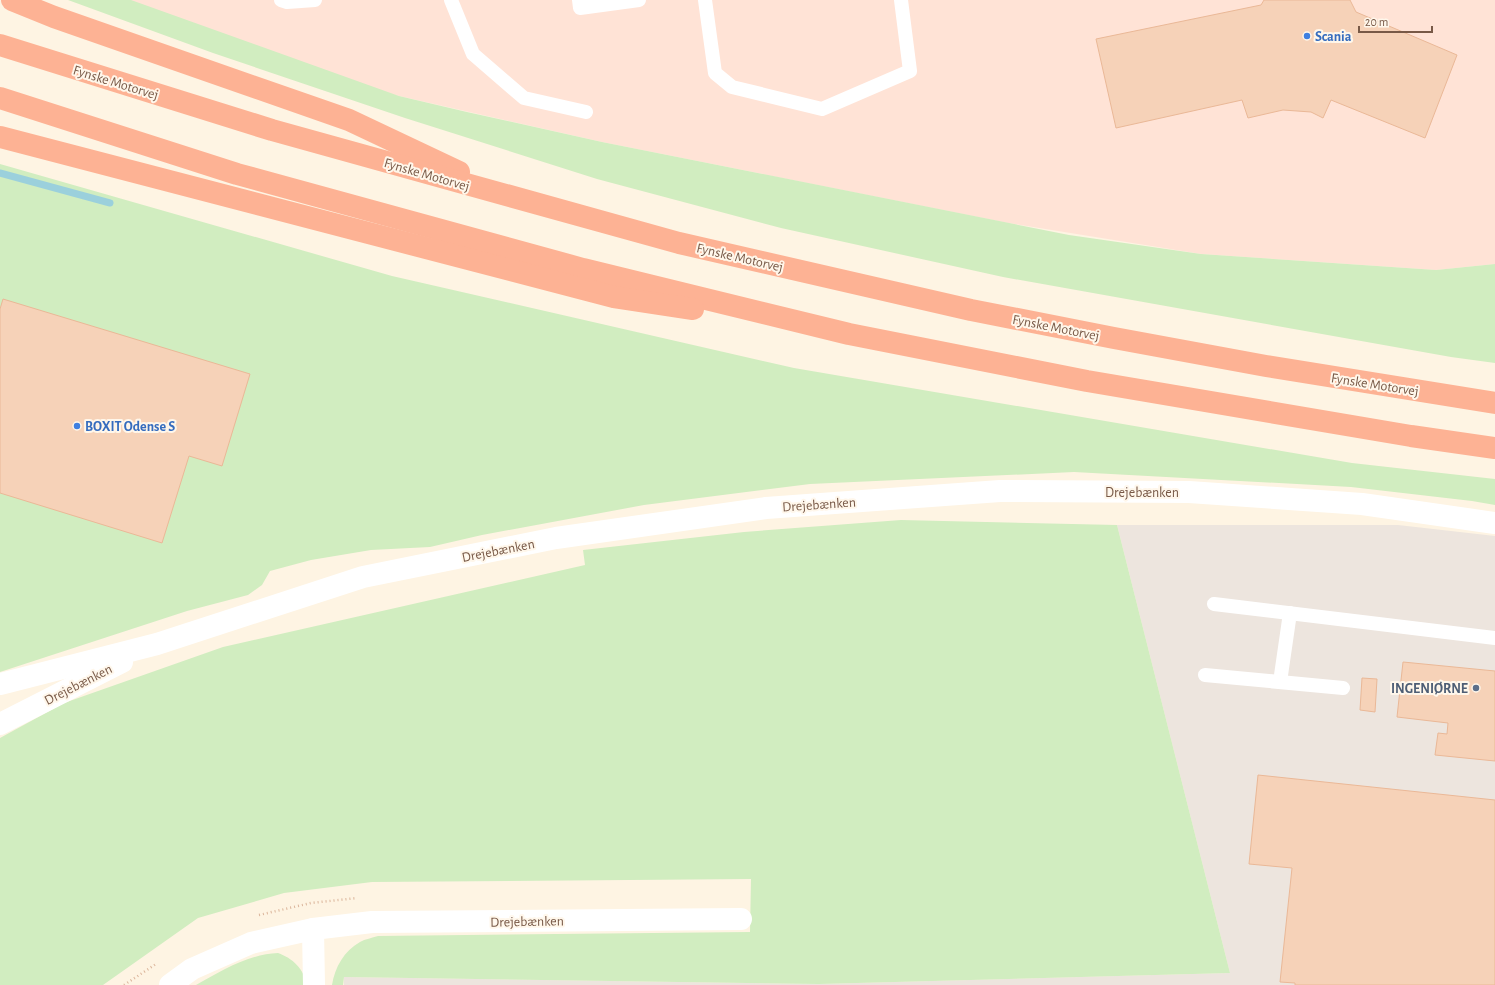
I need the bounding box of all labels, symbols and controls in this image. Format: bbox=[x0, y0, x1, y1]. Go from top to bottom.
scale bar bbox=[1359, 8, 1432, 34]
text: 20 m bbox=[1365, 16, 1388, 28]
place label: Scania bbox=[1315, 30, 1352, 44]
marker: Scania bbox=[1302, 31, 1312, 41]
street label: Fynske Motorvej bbox=[71, 63, 160, 103]
street label: Fynske Motorvej bbox=[382, 156, 471, 194]
street label: Fynske Motorvej bbox=[695, 241, 784, 275]
street label: Fynske Motorvej bbox=[1011, 313, 1101, 343]
street label: Fynske Motorvej bbox=[1330, 371, 1420, 399]
place label: BOXIT Odense S bbox=[85, 420, 175, 434]
marker: BOXIT Odense S bbox=[72, 421, 82, 431]
street label: Drejebænken bbox=[1105, 486, 1179, 500]
street label: Drejebænken bbox=[782, 495, 856, 515]
street label: Drejebænken bbox=[461, 537, 536, 565]
street label: Drejebænken bbox=[42, 662, 115, 708]
place label: INGENIØRNE bbox=[1391, 681, 1468, 696]
marker: INGENIØRNE bbox=[1471, 683, 1481, 693]
street label: Drejebænken bbox=[490, 914, 564, 930]

